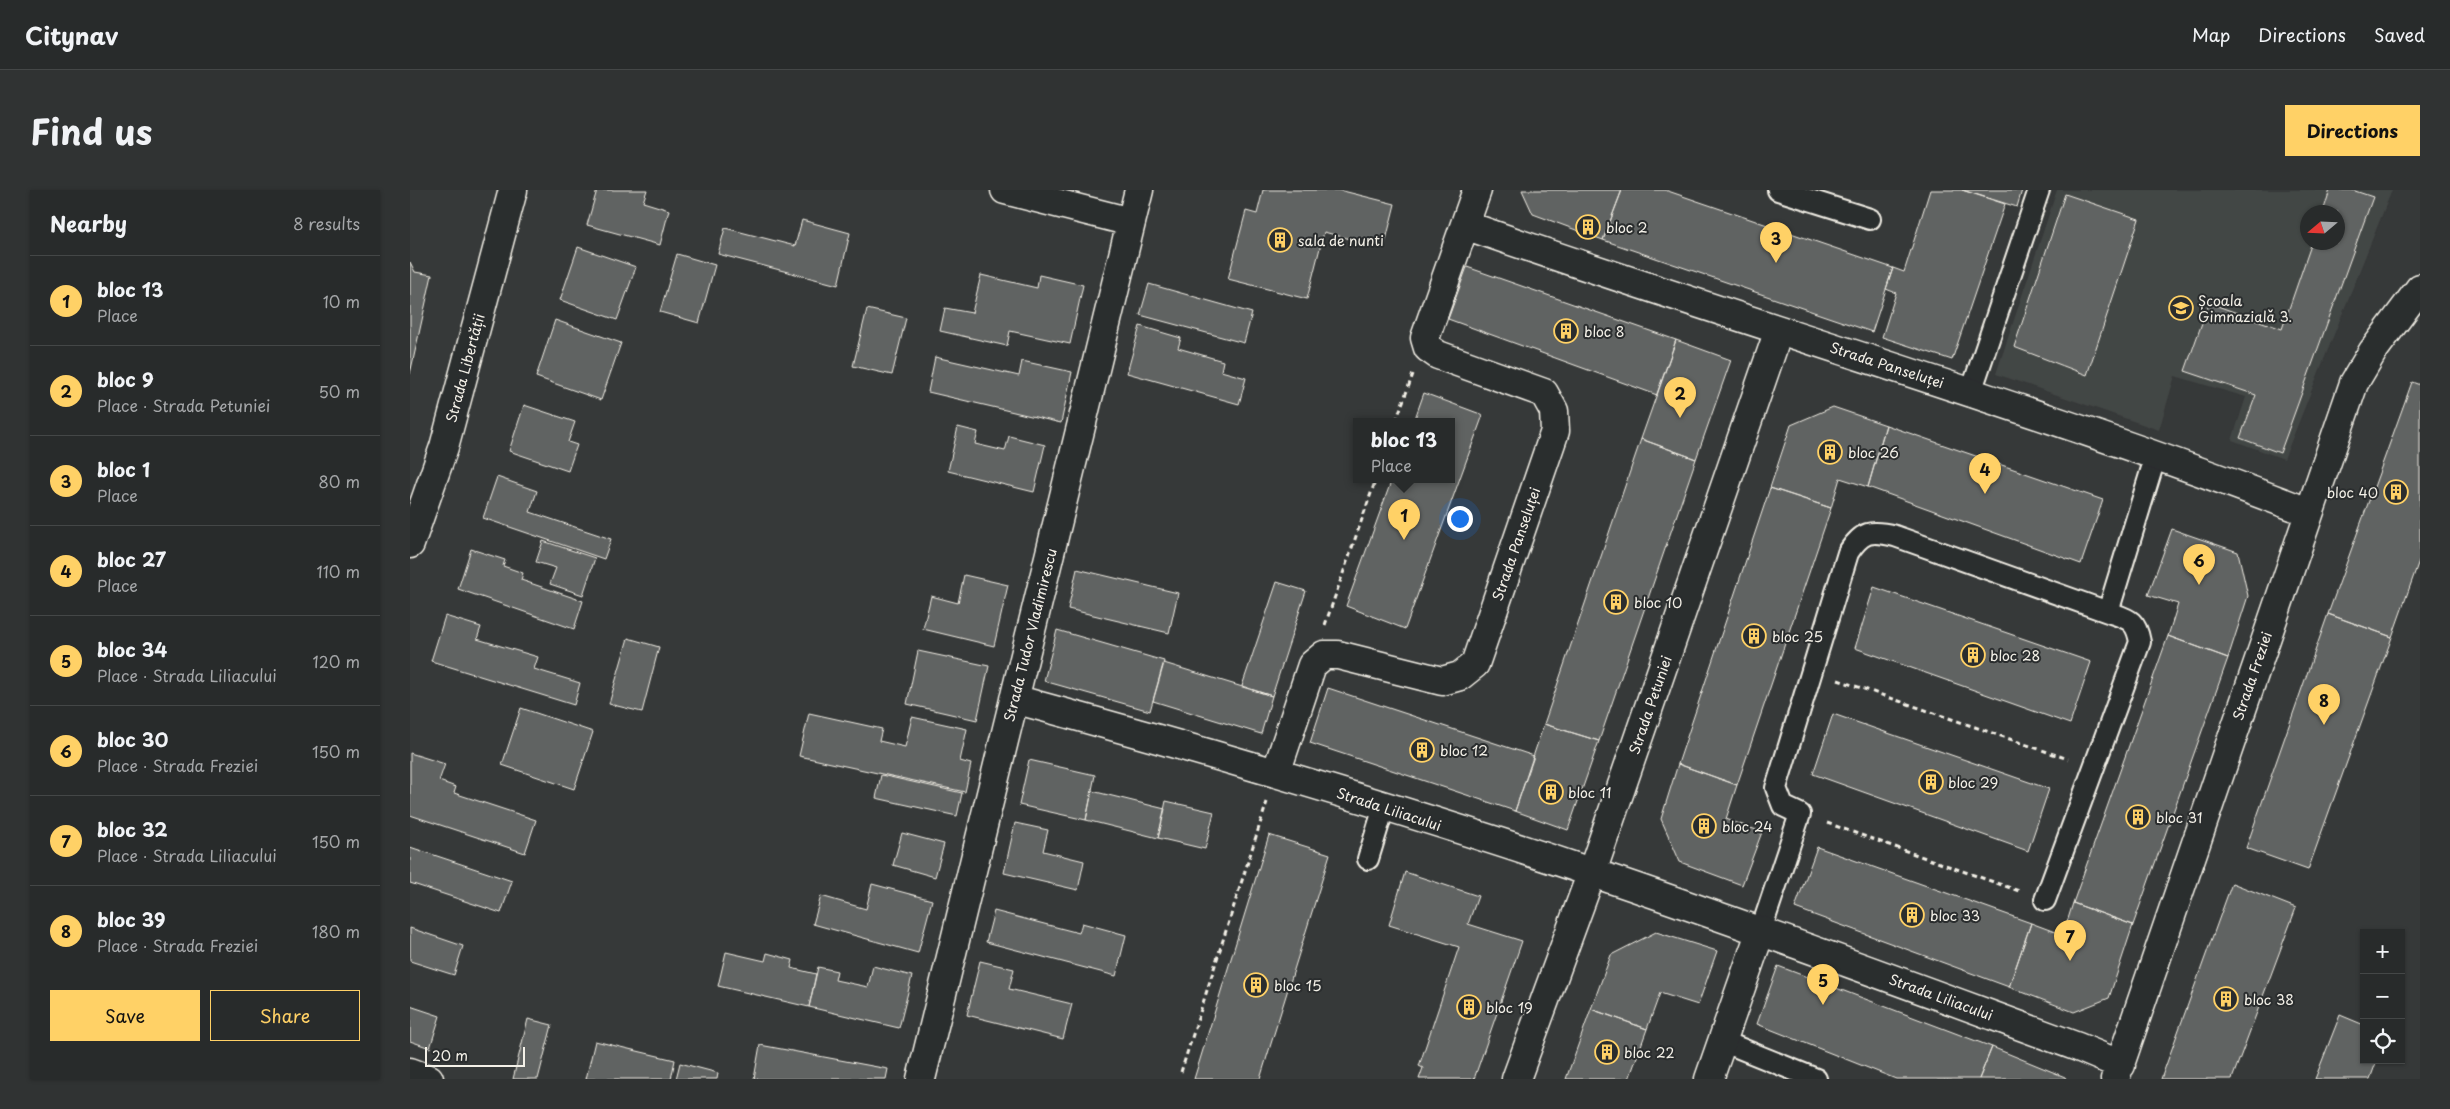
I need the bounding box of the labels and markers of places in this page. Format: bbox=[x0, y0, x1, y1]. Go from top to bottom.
building icon: bloc 2 bbox=[1575, 214, 1601, 240]
place label: bloc 2 bbox=[1606, 217, 1648, 238]
pin: 3 bbox=[1760, 222, 1792, 263]
building icon: sala de nunti bbox=[1267, 227, 1293, 253]
place label: sala de nunti bbox=[1298, 230, 1384, 251]
place label: Școala Gimnazială 3. bbox=[2198, 290, 2292, 327]
school or university icon: Școala Gimnazială 3. bbox=[2168, 295, 2194, 321]
building icon: bloc 8 bbox=[1553, 318, 1579, 344]
place label: bloc 8 bbox=[1584, 321, 1624, 342]
pin: 2 bbox=[1664, 377, 1696, 418]
building icon: bloc 26 bbox=[1817, 439, 1843, 465]
place label: bloc 26 bbox=[1848, 442, 1899, 463]
pin: 4 bbox=[1969, 453, 2001, 494]
building icon: bloc 40 bbox=[2383, 479, 2409, 505]
place label: bloc 40 bbox=[2327, 482, 2378, 503]
pin: 1 bbox=[1388, 499, 1420, 540]
pin: 6 bbox=[2183, 544, 2215, 585]
building icon: bloc 10 bbox=[1603, 589, 1629, 615]
place label: bloc 10 bbox=[1634, 592, 1682, 613]
building icon: bloc 25 bbox=[1741, 623, 1767, 649]
place label: bloc 25 bbox=[1772, 626, 1823, 647]
building icon: bloc 28 bbox=[1960, 642, 1986, 668]
place label: bloc 28 bbox=[1990, 645, 2040, 666]
pin: 8 bbox=[2308, 684, 2340, 725]
building icon: bloc 12 bbox=[1409, 737, 1435, 763]
place label: bloc 12 bbox=[1440, 740, 1488, 761]
building icon: bloc 29 bbox=[1918, 769, 1944, 795]
place label: bloc 29 bbox=[1948, 772, 1998, 793]
building icon: bloc 11 bbox=[1538, 779, 1564, 805]
place label: bloc 11 bbox=[1568, 782, 1611, 803]
building icon: bloc 31 bbox=[2125, 804, 2151, 830]
place label: bloc 31 bbox=[2156, 807, 2202, 828]
building icon: bloc 24 bbox=[1691, 813, 1717, 839]
place label: bloc 24 bbox=[1722, 816, 1773, 837]
building icon: bloc 33 bbox=[1899, 902, 1925, 928]
place label: bloc 33 bbox=[1930, 905, 1980, 926]
pin: 7 bbox=[2054, 920, 2086, 961]
pin: 5 bbox=[1807, 964, 1839, 1005]
building icon: bloc 15 bbox=[1243, 972, 1269, 998]
place label: bloc 15 bbox=[1274, 975, 1322, 996]
building icon: bloc 38 bbox=[2213, 986, 2239, 1012]
place label: bloc 38 bbox=[2244, 989, 2294, 1010]
building icon: bloc 19 bbox=[1456, 994, 1482, 1020]
place label: bloc 19 bbox=[1486, 997, 1533, 1018]
building icon: bloc 22 bbox=[1594, 1039, 1620, 1065]
place label: bloc 22 bbox=[1624, 1042, 1675, 1063]

